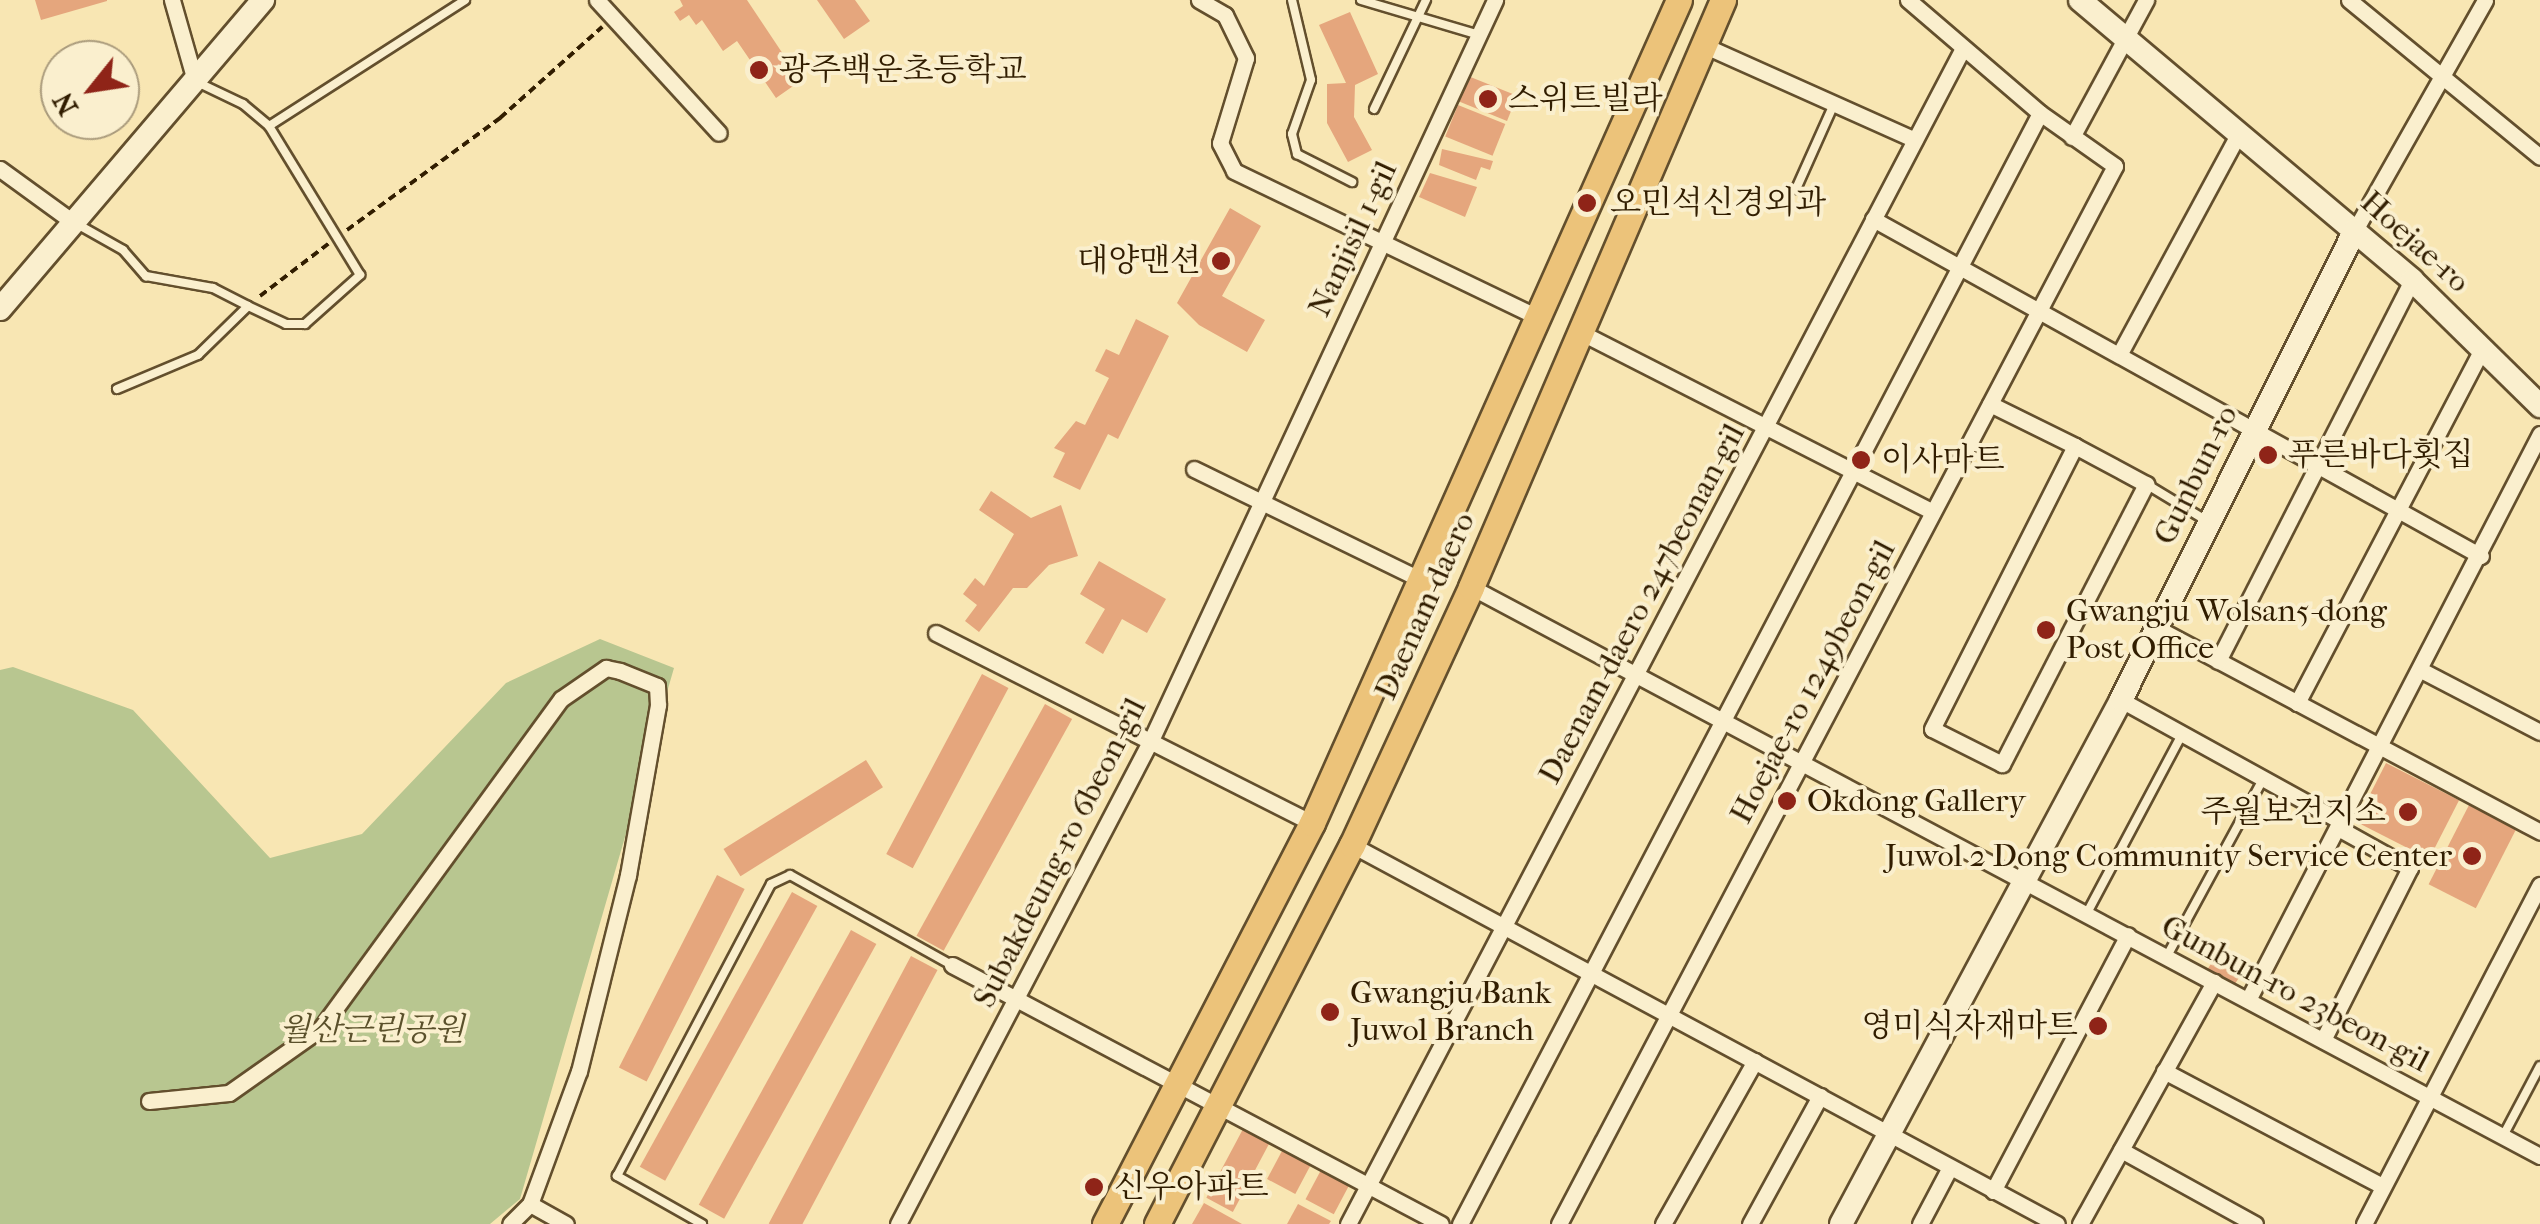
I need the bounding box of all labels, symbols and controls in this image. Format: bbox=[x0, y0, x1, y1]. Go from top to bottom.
north arrow bbox=[40, 40, 140, 140]
place label: 광주백운초등학교 bbox=[779, 51, 1026, 89]
marker: 광주백운초등학교 bbox=[748, 59, 770, 81]
place label: 스위트빌라 bbox=[1508, 80, 1663, 118]
text: N bbox=[46, 87, 85, 122]
marker: 스위트빌라 bbox=[1477, 88, 1499, 110]
street label: Nanjisil 1-gil bbox=[1300, 155, 1406, 323]
street label: Hoejae-ro bbox=[2352, 183, 2478, 301]
place label: 오민석신경외과 bbox=[1610, 184, 1826, 222]
marker: 오민석신경외과 bbox=[1574, 190, 1600, 216]
place label: 대양맨션 bbox=[1077, 242, 1201, 280]
marker: 대양맨션 bbox=[1210, 250, 1232, 272]
street label: Gunbun-ro bbox=[2146, 399, 2246, 551]
street label: Daenam-daero 247beonan-gil bbox=[1531, 417, 1753, 791]
place label: 푸른바다횟집 bbox=[2288, 436, 2473, 474]
place label: 이사마트 bbox=[1881, 441, 2005, 479]
marker: 푸른바다횟집 bbox=[2257, 444, 2279, 466]
marker: 이사마트 bbox=[1850, 449, 1872, 471]
street label: Daenam-daero bbox=[1367, 506, 1483, 706]
street label: Hoejae-ro 1249beon-gil bbox=[1722, 534, 1904, 830]
place label: Gwangju Wolsan5-dong Post Office bbox=[2066, 593, 2387, 668]
marker: Gwangju Wolsan5-dong Post Office bbox=[2035, 619, 2057, 641]
street label: Subakdeung-ro 6beon-gil bbox=[965, 692, 1155, 1014]
place label: Okdong Gallery bbox=[1807, 782, 2026, 820]
marker: Okdong Gallery bbox=[1776, 790, 1798, 812]
place label: 주월보건지소 bbox=[2201, 793, 2386, 831]
marker: 주월보건지소 bbox=[2395, 799, 2421, 825]
place label: Juwol 2 Dong Community Service Center bbox=[1885, 837, 2452, 875]
marker: Juwol 2 Dong Community Service Center bbox=[2461, 845, 2483, 867]
street label: Gunbun-ro 23beon-gil bbox=[2155, 907, 2435, 1081]
place label: Gwangju Bank Juwol Branch bbox=[1350, 975, 1551, 1050]
marker: Gwangju Bank Juwol Branch bbox=[1319, 1001, 1341, 1023]
place label: 영미식자재마트 bbox=[1862, 1007, 2078, 1045]
park label: 월산근린공원 bbox=[279, 1011, 465, 1049]
marker: 영미식자재마트 bbox=[2087, 1015, 2109, 1037]
place label: 신우아파트 bbox=[1114, 1168, 1269, 1206]
marker: 신우아파트 bbox=[1083, 1176, 1105, 1198]

